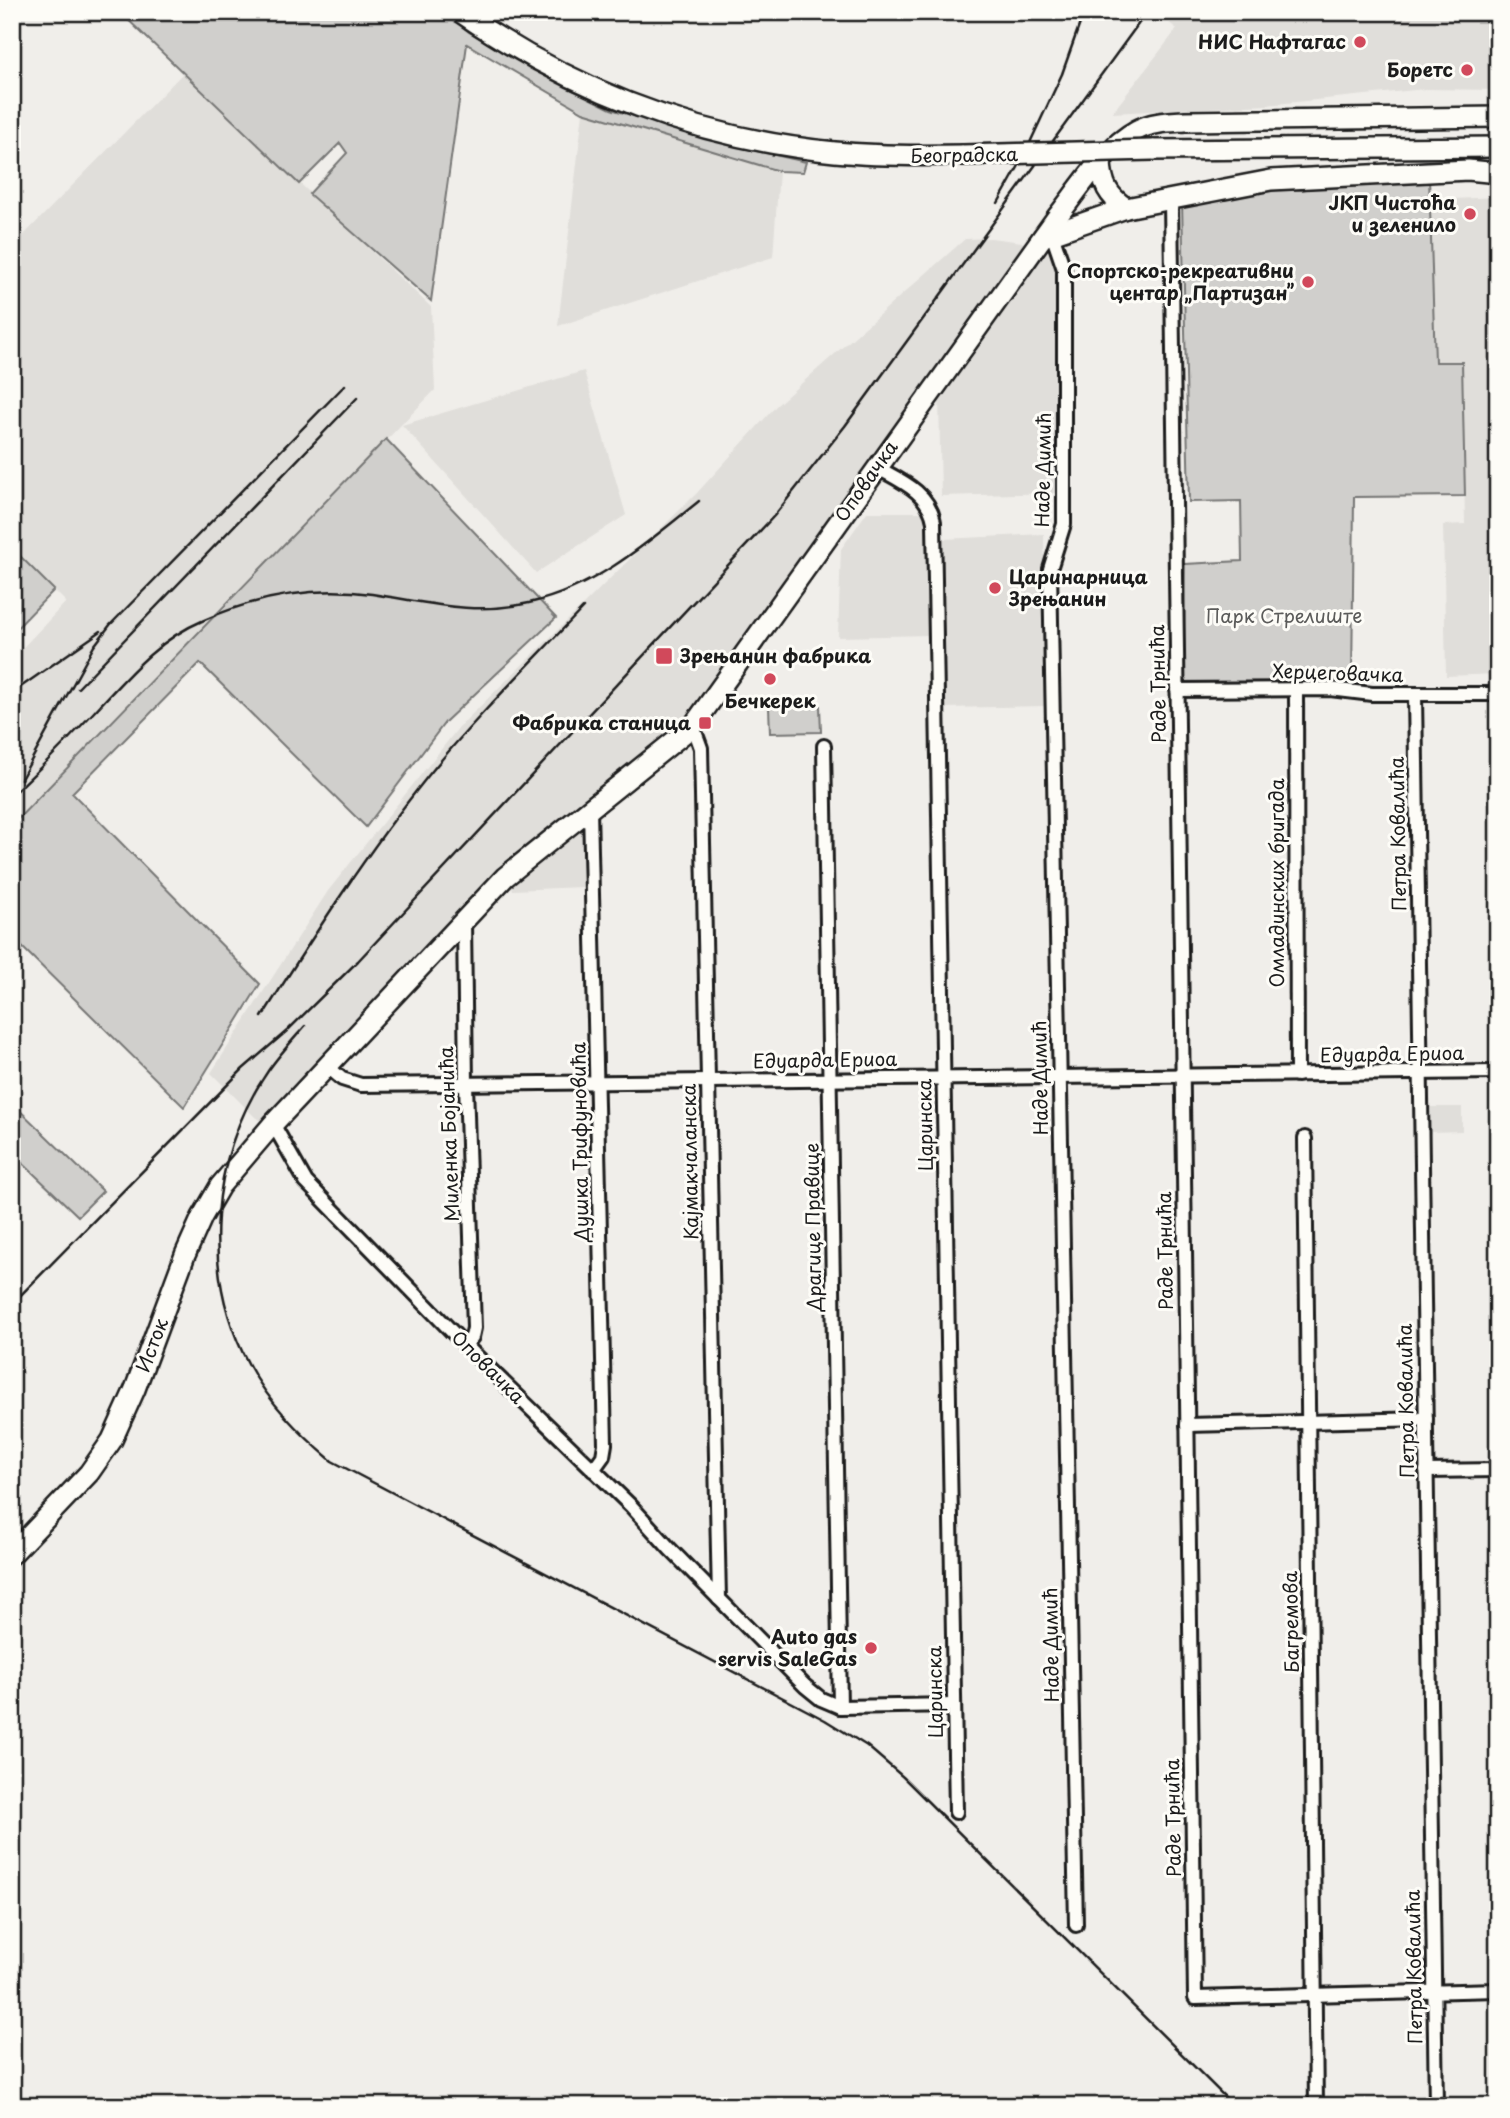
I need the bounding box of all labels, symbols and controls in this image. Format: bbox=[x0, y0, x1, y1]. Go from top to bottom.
place label: НИС Нафтагас bbox=[1198, 27, 1346, 55]
marker: НИС Нафтагас bbox=[1352, 34, 1368, 50]
place label: Боретс bbox=[1387, 55, 1453, 83]
marker: Боретс bbox=[1459, 62, 1475, 78]
street label: Београдска bbox=[910, 139, 1018, 169]
place label: ЈКП Чистоћа и зеленило bbox=[1329, 188, 1456, 238]
marker: ЈКП Чистоћа и зеленило bbox=[1462, 206, 1478, 222]
place label: Спортско-рекреативни центар „Партизан” bbox=[1067, 256, 1294, 306]
marker: Спортско-рекреативни центар „Партизан” bbox=[1300, 274, 1316, 290]
street label: Наде Димић bbox=[1027, 412, 1057, 528]
street label: Оповачка bbox=[827, 434, 904, 527]
place label: Царинарница Зрењанин bbox=[1008, 562, 1148, 612]
marker: Царинарница Зрењанин bbox=[987, 580, 1003, 596]
park label: Парк Стрелиште bbox=[1206, 601, 1362, 629]
street label: Раде Трнића bbox=[1142, 624, 1172, 744]
place label: Зрењанин фабрика bbox=[679, 641, 871, 669]
marker: Зрењанин фабрика bbox=[654, 646, 674, 666]
street label: Херцеговачка bbox=[1272, 656, 1404, 688]
marker: Бечкерек bbox=[762, 671, 778, 687]
place label: Бечкерек bbox=[725, 686, 816, 714]
place label: Фабрика станица bbox=[513, 708, 691, 736]
marker: Фабрика станица bbox=[697, 715, 713, 731]
street label: Петра Ковалића bbox=[1382, 756, 1412, 912]
street label: Омладинских бригада bbox=[1262, 778, 1290, 988]
street label: Наде Димић bbox=[1024, 1020, 1054, 1136]
street label: Едуарда Ериоа bbox=[1320, 1038, 1464, 1068]
street label: Душка Трифуновића bbox=[563, 1042, 595, 1243]
street label: Едуарда Ериоа bbox=[753, 1044, 897, 1074]
street label: Миленка Бојанића bbox=[431, 1046, 465, 1222]
street label: Царинска bbox=[909, 1078, 939, 1171]
street label: Кајмакчаланска bbox=[674, 1083, 704, 1240]
street label: Драгице Правице bbox=[797, 1143, 827, 1313]
street label: Раде Трнића bbox=[1149, 1191, 1179, 1311]
street label: Исток bbox=[128, 1313, 174, 1376]
street label: Оповачка bbox=[446, 1323, 532, 1409]
street label: Петра Ковалића bbox=[1390, 1323, 1420, 1479]
street label: Багремова bbox=[1275, 1571, 1305, 1673]
street label: Наде Димић bbox=[1035, 1587, 1065, 1703]
place label: Auto gas servis SaleGas bbox=[718, 1622, 857, 1672]
marker: Auto gas servis SaleGas bbox=[863, 1640, 879, 1656]
street label: Царинска bbox=[919, 1645, 949, 1738]
street label: Раде Трнића bbox=[1157, 1758, 1187, 1878]
street label: Петра Ковалића bbox=[1398, 1889, 1428, 2045]

